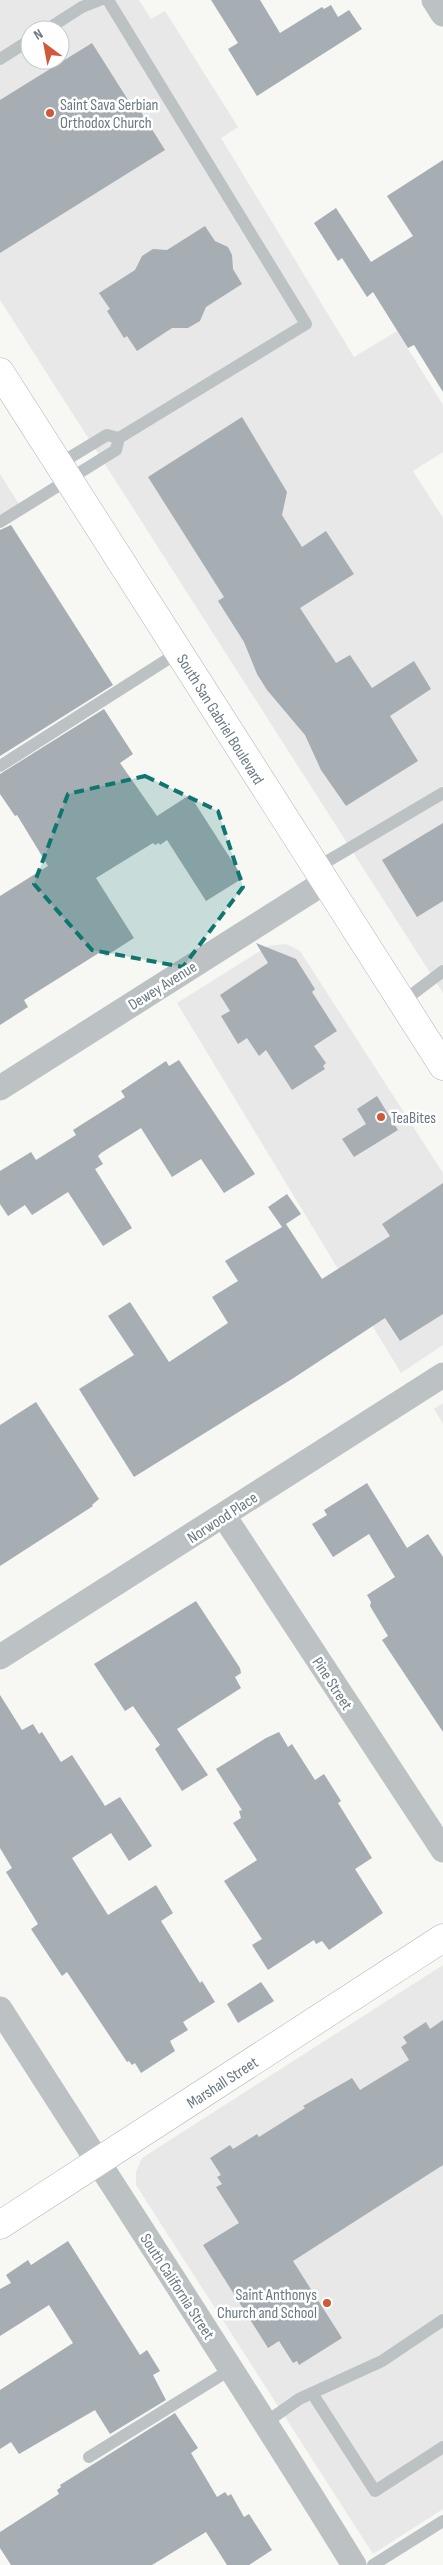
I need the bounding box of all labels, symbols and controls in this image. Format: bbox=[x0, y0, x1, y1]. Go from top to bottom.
north arrow bbox=[20, 20, 70, 70]
text: N bbox=[31, 25, 46, 44]
place label: Saint Sava Serbian Orthodox Church bbox=[60, 96, 158, 133]
marker: Saint Sava Serbian Orthodox Church bbox=[44, 107, 56, 119]
street label: South San Gabriel Boulevard bbox=[172, 651, 268, 788]
street label: Dewey Avenue bbox=[125, 958, 201, 1015]
place label: TeaBites bbox=[391, 1109, 436, 1128]
marker: TeaBites bbox=[375, 1111, 387, 1123]
street label: Norwood Place bbox=[184, 1489, 261, 1548]
street label: Pine Street bbox=[308, 1654, 356, 1714]
street label: Marshall Street bbox=[184, 2053, 262, 2113]
street label: South California Street bbox=[136, 2230, 218, 2343]
place label: Saint Anthonys Church and School bbox=[217, 2286, 317, 2323]
marker: Saint Anthonys Church and School bbox=[321, 2297, 333, 2309]

